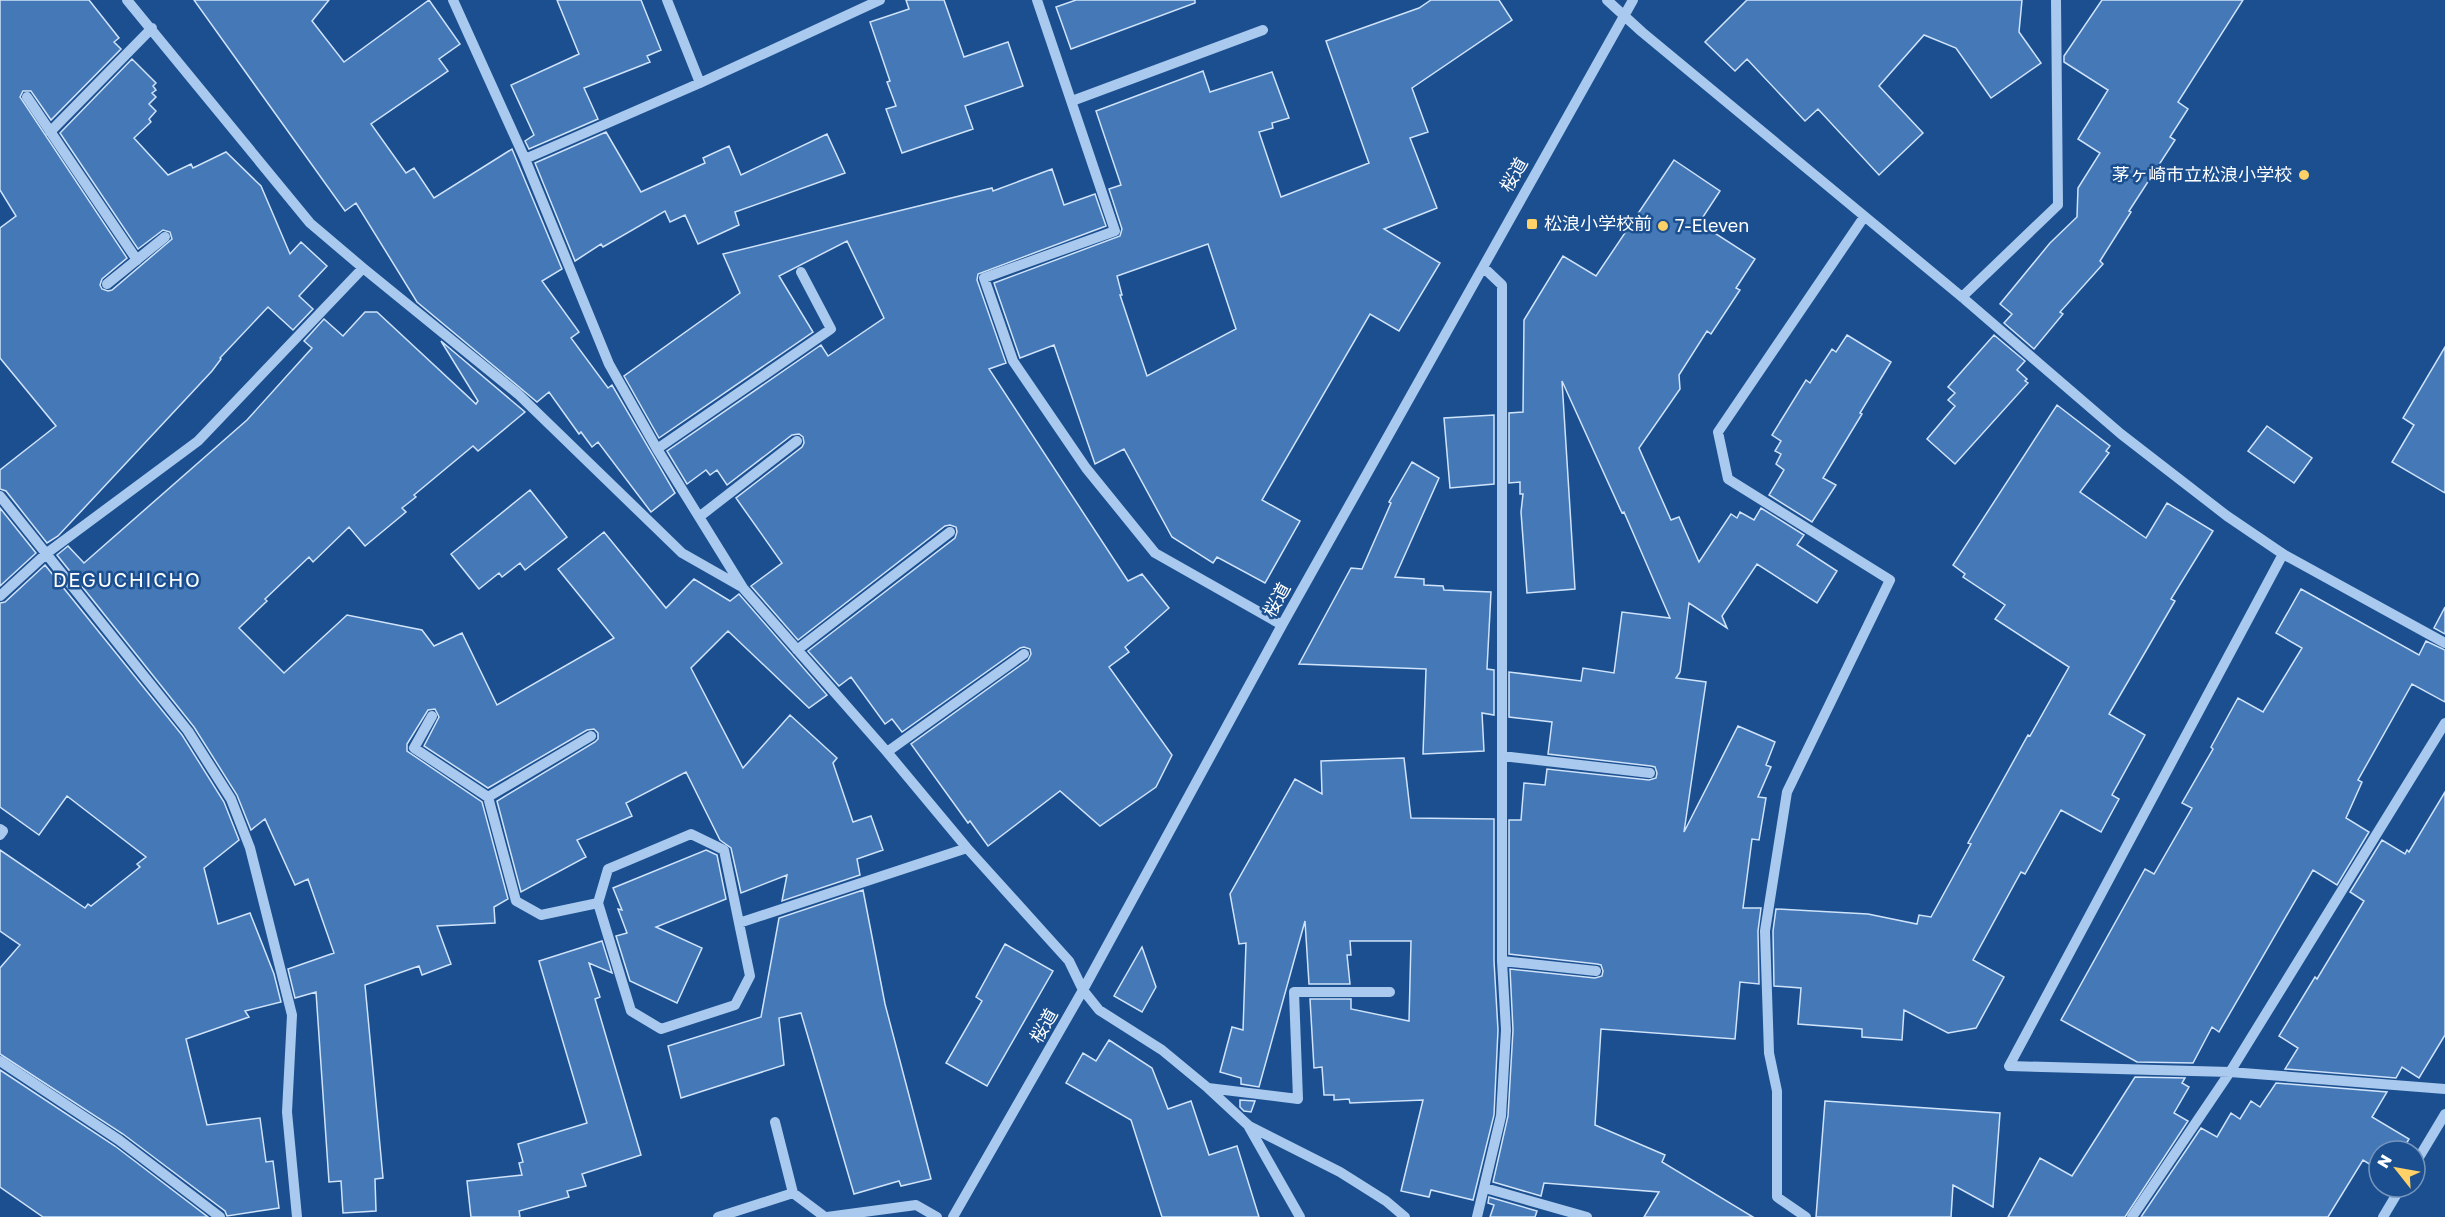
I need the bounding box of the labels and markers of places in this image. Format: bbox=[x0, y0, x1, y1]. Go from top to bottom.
place label: 茅ヶ崎市立松浪小学校 bbox=[2112, 163, 2292, 185]
marker: 茅ヶ崎市立松浪小学校 bbox=[2297, 168, 2311, 182]
place label: 松浪小学校前 bbox=[1544, 212, 1652, 234]
place label: 7-Eleven bbox=[1675, 214, 1749, 236]
marker: 松浪小学校前 bbox=[1525, 217, 1539, 231]
marker: 7-Eleven bbox=[1656, 219, 1670, 233]

